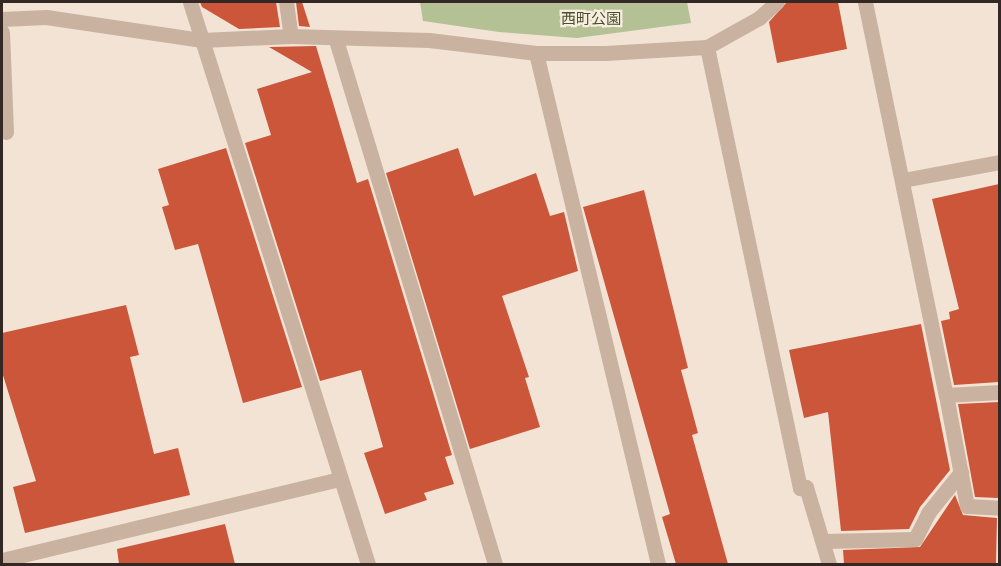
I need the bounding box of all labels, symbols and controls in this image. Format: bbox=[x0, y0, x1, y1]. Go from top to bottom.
park label: 西町公園 bbox=[561, 10, 621, 28]

